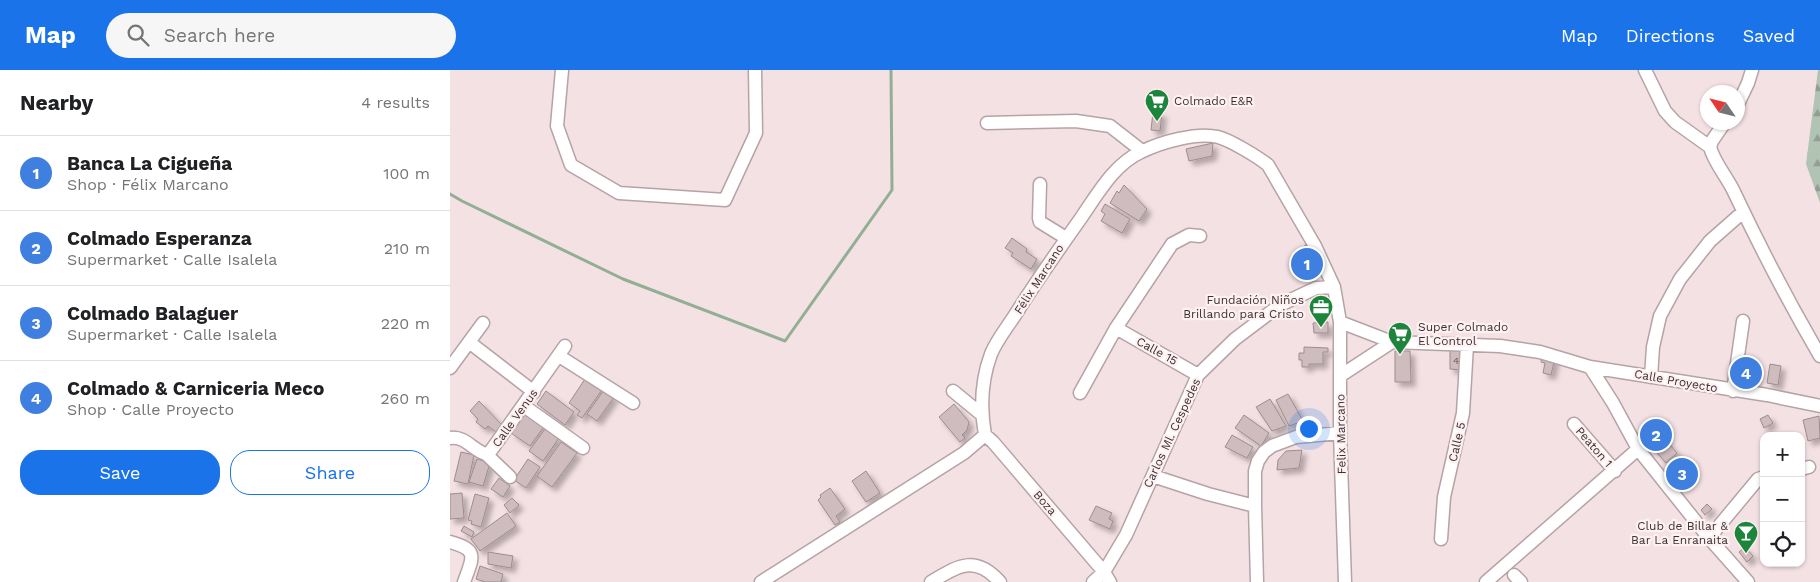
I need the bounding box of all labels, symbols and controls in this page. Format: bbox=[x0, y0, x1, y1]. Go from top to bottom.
search box bbox=[106, 13, 456, 58]
text: Map bbox=[25, 21, 76, 49]
icon: search bbox=[124, 21, 152, 49]
text: Search here bbox=[164, 24, 275, 47]
text: Map bbox=[1561, 25, 1598, 46]
text: Directions bbox=[1626, 25, 1715, 46]
text: Saved bbox=[1743, 25, 1795, 46]
north arrow bbox=[1700, 85, 1745, 130]
supermarket icon: Colmado E&R bbox=[1144, 88, 1170, 122]
text: Nearby bbox=[20, 90, 93, 115]
text: 4 results bbox=[361, 93, 430, 112]
place label: Colmado E&R bbox=[1174, 94, 1253, 108]
text: Banca La Cigueña bbox=[67, 152, 232, 175]
text: 1 bbox=[33, 164, 39, 183]
text: 100 m bbox=[383, 164, 430, 183]
text: Shop · Félix Marcano bbox=[67, 175, 229, 194]
text: Colmado Esperanza bbox=[67, 227, 252, 250]
text: 2 bbox=[31, 239, 41, 258]
text: 210 m bbox=[384, 239, 430, 258]
street label: Félix Marcano bbox=[1011, 241, 1067, 317]
pin: 1 bbox=[1291, 245, 1323, 283]
text: Supermarket · Calle Isalela bbox=[67, 250, 277, 269]
place label: Fundación Niños Brillando para Cristo bbox=[1183, 293, 1304, 321]
office icon: Fundación Niños Brillando para Cristo bbox=[1308, 294, 1334, 328]
text: Colmado Balaguer bbox=[67, 302, 238, 325]
text: 3 bbox=[31, 314, 41, 333]
text: 220 m bbox=[381, 314, 430, 333]
place label: Super Colmado El Control bbox=[1418, 320, 1508, 348]
supermarket icon: Super Colmado El Control bbox=[1387, 321, 1413, 355]
text: Supermarket · Calle Isalela bbox=[67, 325, 277, 344]
street label: Calle 15 bbox=[1134, 334, 1180, 368]
pin: 4 bbox=[1730, 354, 1762, 392]
house number: 4 bbox=[1453, 355, 1459, 366]
street label: Calle Proyecto bbox=[1633, 367, 1719, 395]
street label: Carlos Ml. Cespedes bbox=[1141, 376, 1203, 490]
text: Colmado & Carniceria Meco bbox=[67, 377, 324, 400]
street label: Calle Venus bbox=[489, 386, 541, 450]
text: 4 bbox=[31, 389, 41, 408]
text: 260 m bbox=[380, 389, 430, 408]
street label: Felix Marcano bbox=[1333, 394, 1349, 474]
text: Shop · Calle Proyecto bbox=[67, 400, 234, 419]
your location bbox=[1296, 416, 1322, 442]
pin: 2 bbox=[1640, 416, 1672, 454]
street label: Calle 5 bbox=[1446, 421, 1468, 463]
street label: Peaton 1 bbox=[1573, 424, 1615, 470]
map controls bbox=[1760, 432, 1805, 567]
button: + bbox=[1760, 432, 1805, 477]
button: Save bbox=[20, 450, 220, 495]
button: Share bbox=[230, 450, 430, 495]
pin: 3 bbox=[1666, 455, 1698, 493]
button: − bbox=[1760, 477, 1805, 522]
street label: Boza bbox=[1030, 488, 1060, 518]
place label: Club de Billar & Bar La Enranaita bbox=[1631, 519, 1729, 547]
bar icon: Club de Billar & Bar La Enranaita bbox=[1733, 520, 1759, 554]
button: locate bbox=[1760, 522, 1805, 567]

